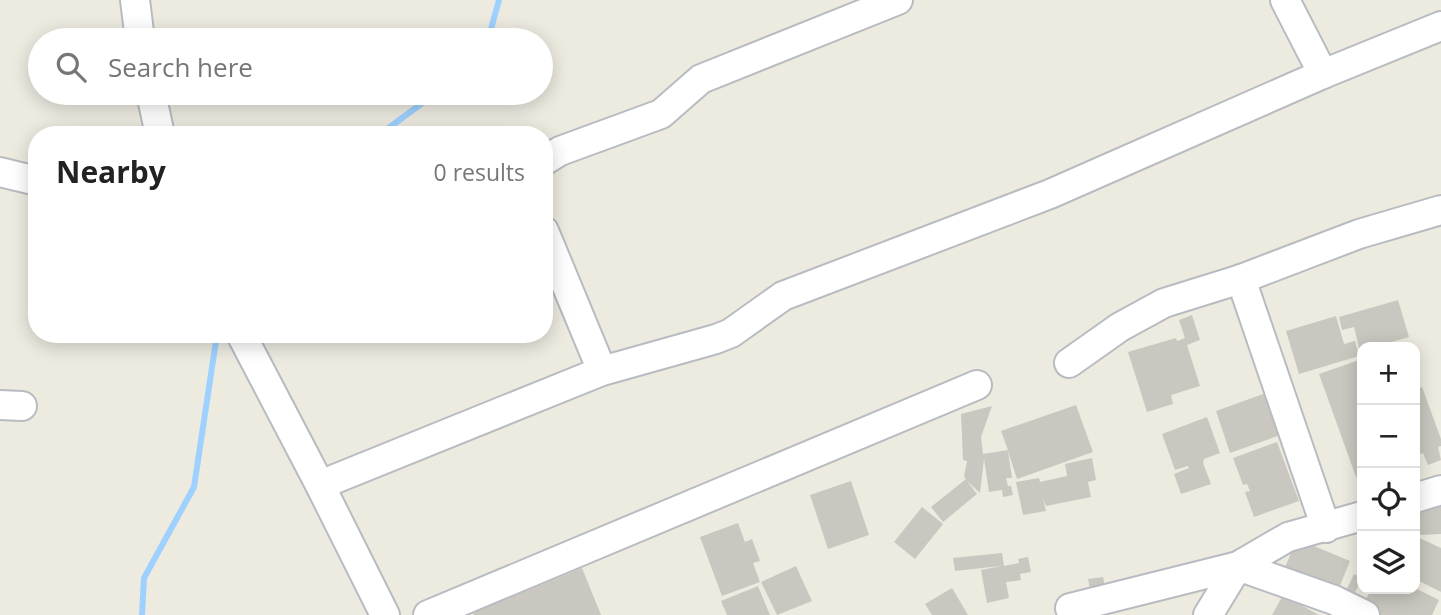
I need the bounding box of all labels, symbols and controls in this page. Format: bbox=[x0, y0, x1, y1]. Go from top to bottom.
search box bbox=[28, 28, 553, 105]
icon: search bbox=[52, 48, 90, 86]
text: Search here bbox=[108, 49, 253, 85]
text: Nearby bbox=[56, 151, 166, 192]
text: 0 results bbox=[434, 156, 525, 188]
map controls bbox=[1357, 342, 1420, 594]
button: + bbox=[1357, 342, 1420, 405]
button: − bbox=[1357, 405, 1420, 468]
button: locate bbox=[1357, 468, 1420, 531]
button: layers bbox=[1357, 531, 1420, 594]

